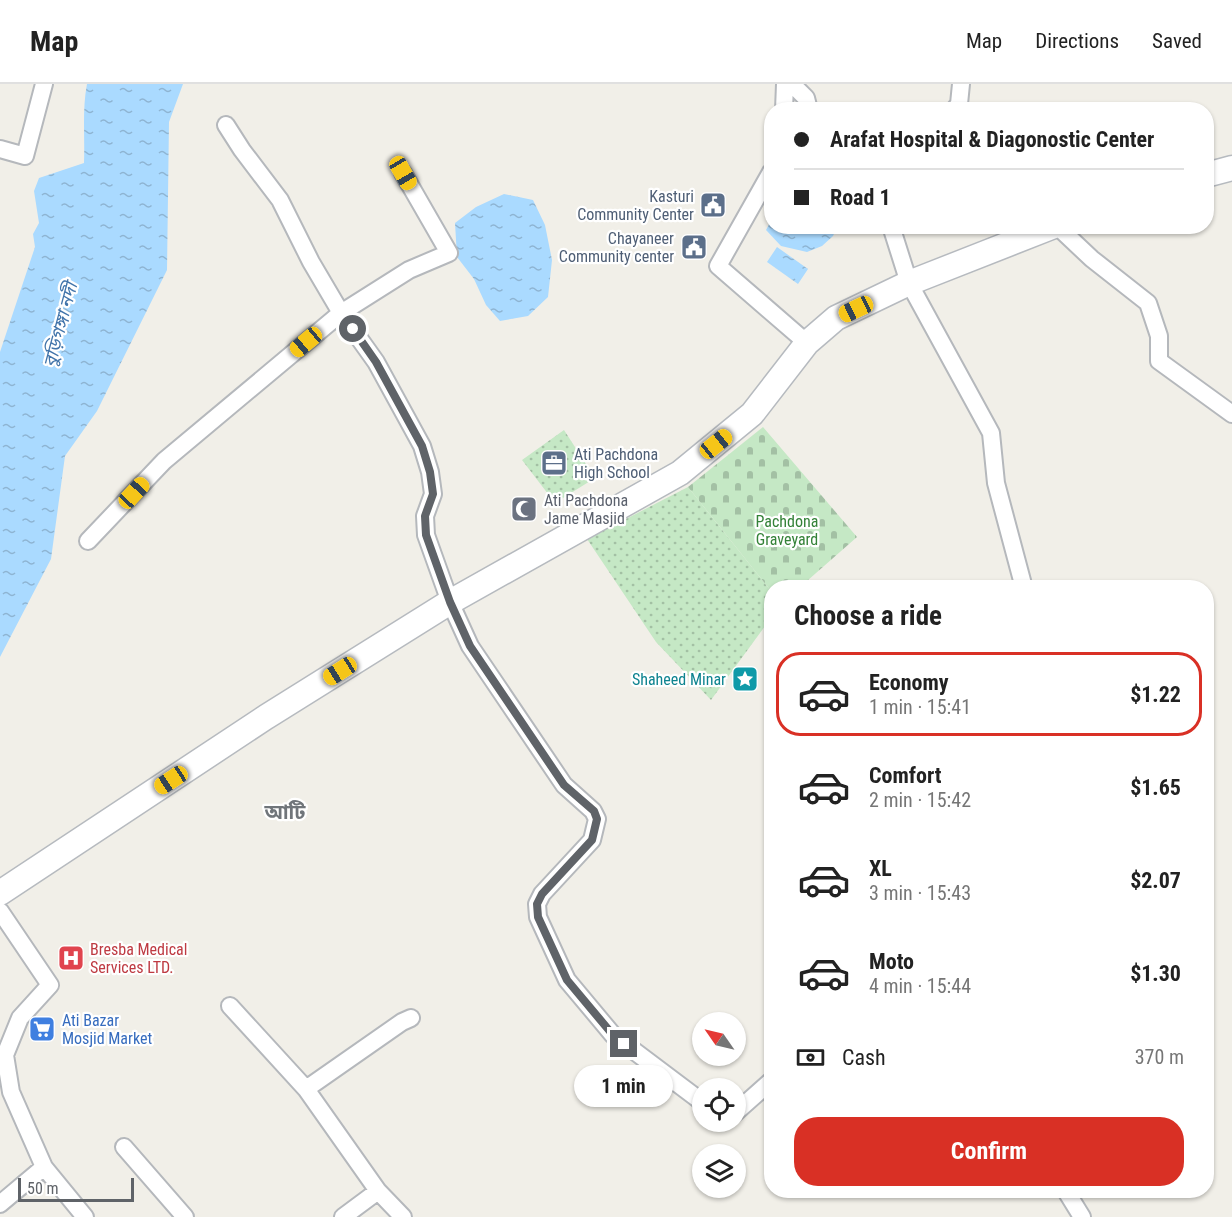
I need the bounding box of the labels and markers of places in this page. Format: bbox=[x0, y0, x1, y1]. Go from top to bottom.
place label: Kasturi Community Center bbox=[577, 187, 694, 224]
public building icon: Kasturi Community Center bbox=[698, 190, 728, 220]
place label: Chayaneer Community center bbox=[559, 229, 674, 266]
public building icon: Chayaneer Community center bbox=[679, 232, 709, 262]
place label: Ati Pachdona High School bbox=[574, 445, 658, 482]
office icon: Ati Pachdona High School bbox=[539, 448, 569, 478]
place label: Ati Pachdona Jame Masjid bbox=[544, 491, 628, 528]
mosque icon: Ati Pachdona Jame Masjid bbox=[509, 494, 539, 524]
place icon: Shaheed Minar bbox=[730, 664, 760, 694]
place label: Shaheed Minar bbox=[632, 670, 726, 689]
place label: Bresba Medical Services LTD. bbox=[90, 940, 187, 977]
hospital icon: Bresba Medical Services LTD. bbox=[56, 943, 86, 973]
place label: Ati Bazar Mosjid Market bbox=[62, 1011, 152, 1048]
supermarket icon: Ati Bazar Mosjid Market bbox=[27, 1014, 57, 1044]

